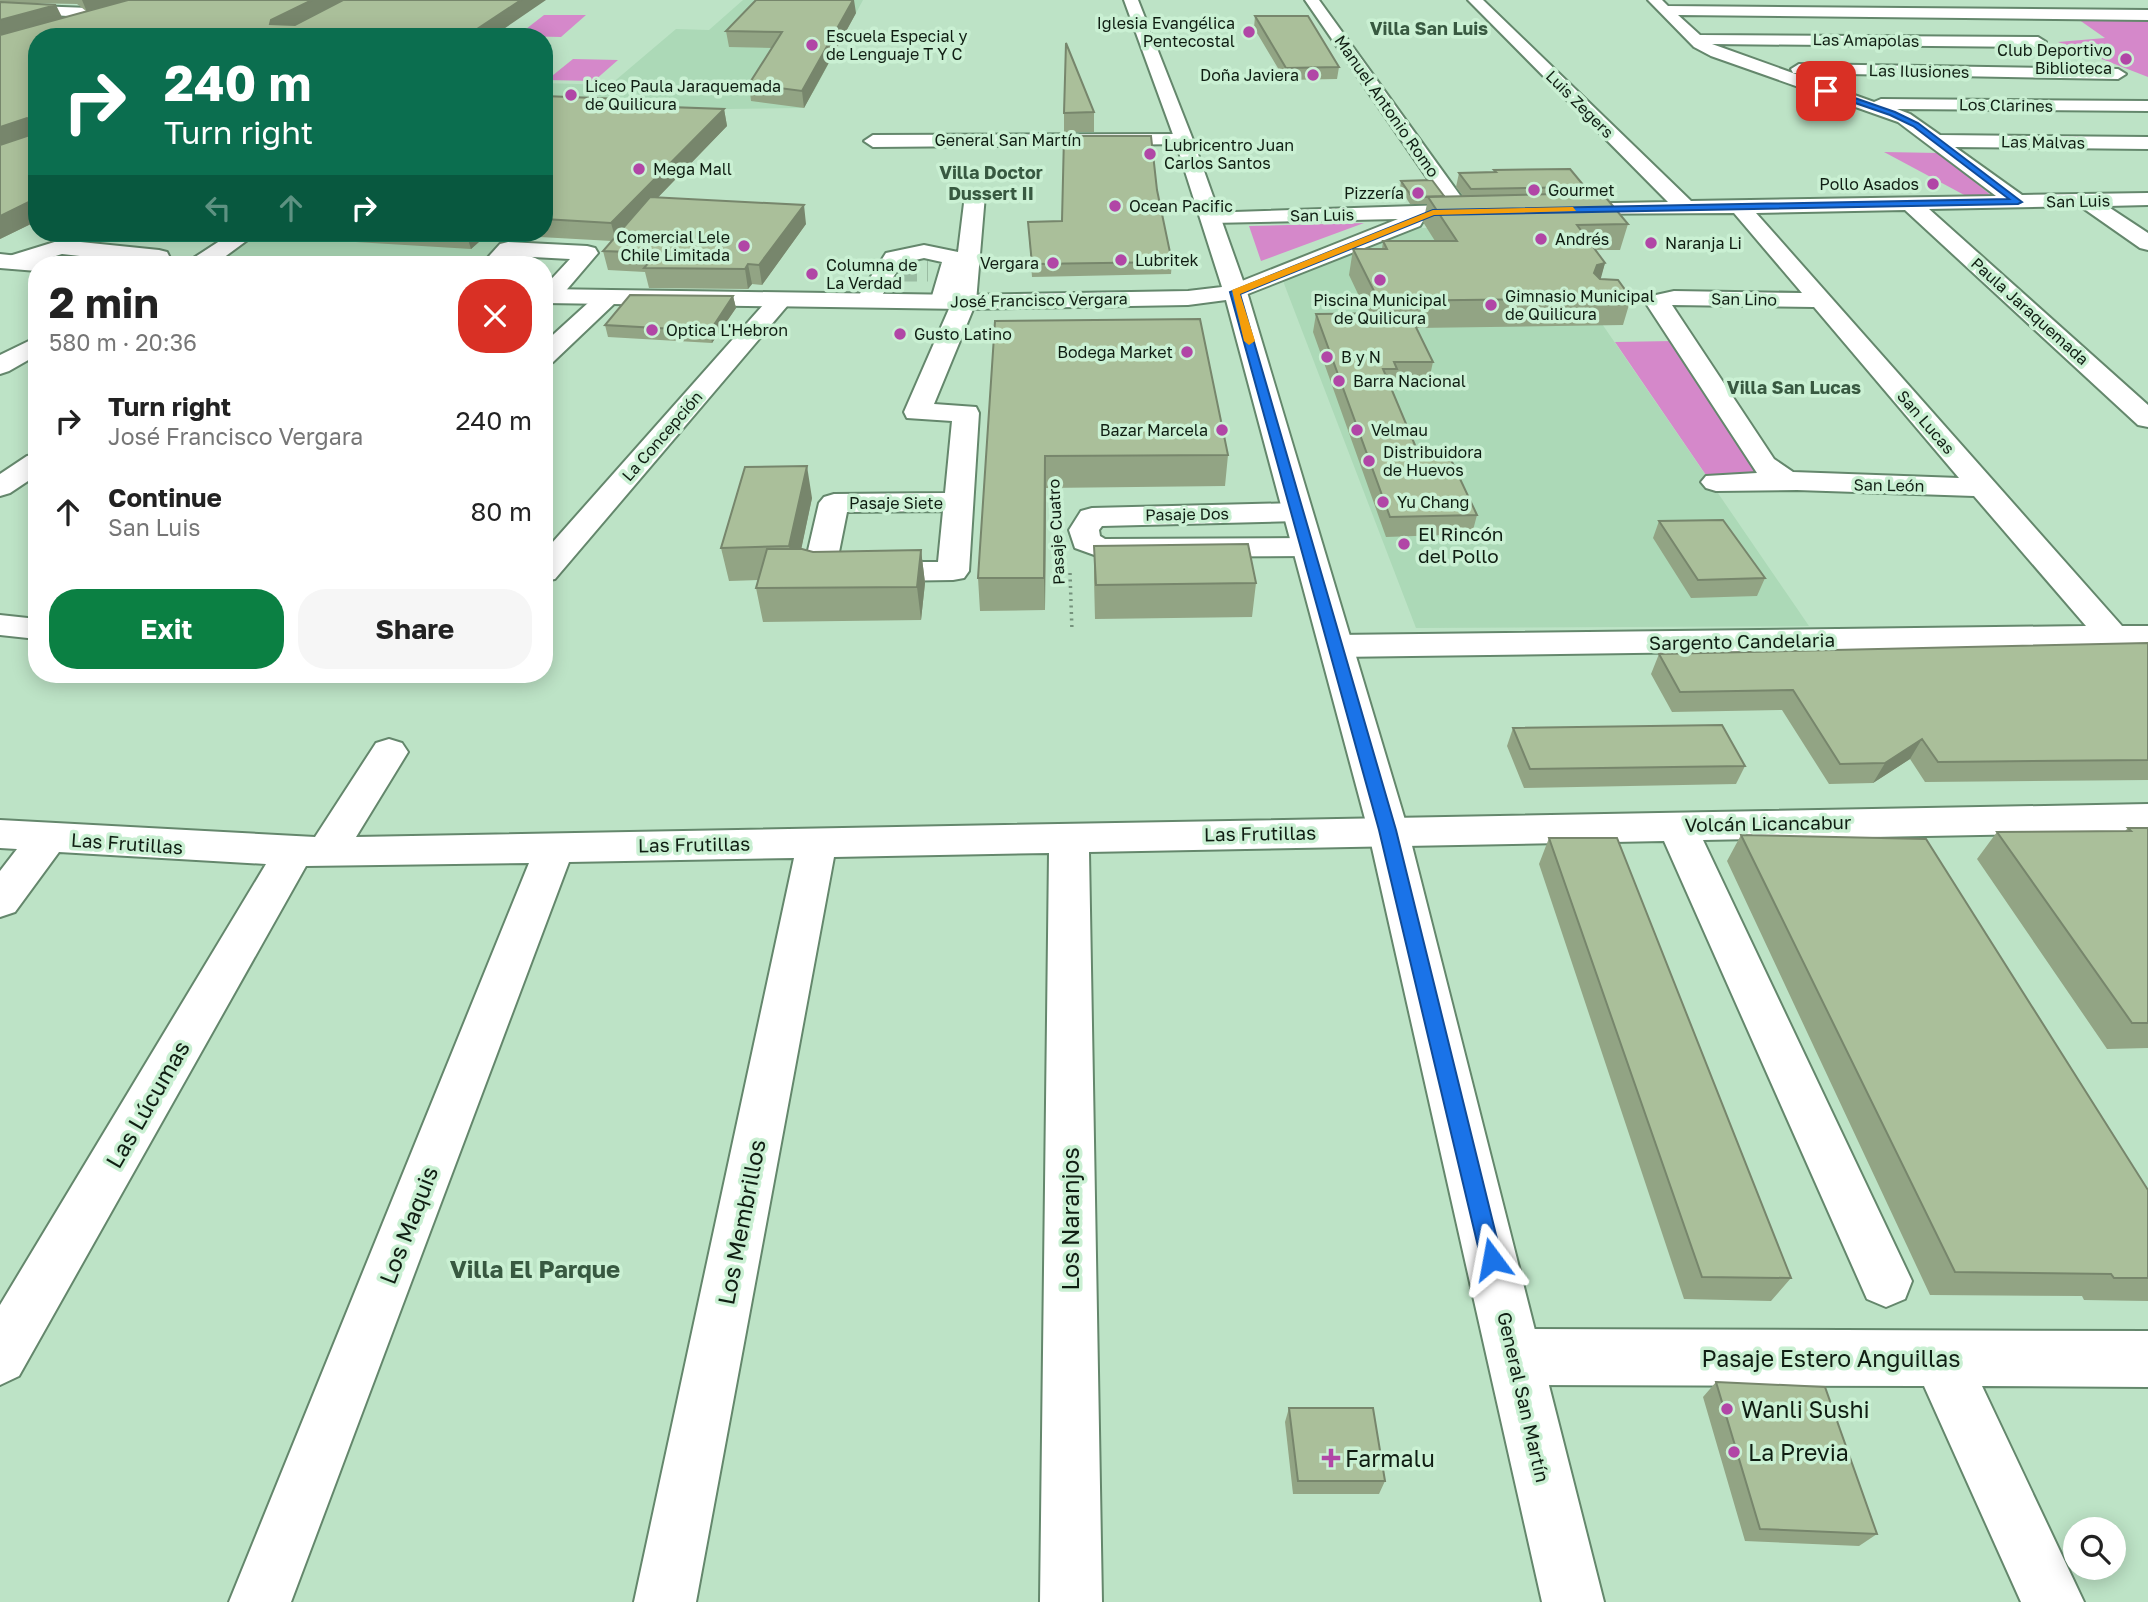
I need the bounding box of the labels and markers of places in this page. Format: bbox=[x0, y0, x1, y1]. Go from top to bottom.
place label: Iglesia Evangélica Pentecostal bbox=[1097, 13, 1235, 51]
marker: Iglesia Evangélica Pentecostal bbox=[1241, 24, 1257, 40]
place label: Escuela Especial y de Lenguaje T Y C bbox=[826, 26, 968, 64]
marker: Escuela Especial y de Lenguaje T Y C bbox=[804, 37, 820, 53]
place label: Club Deportivo Biblioteca bbox=[1997, 40, 2112, 78]
marker: Club Deportivo Biblioteca bbox=[2118, 51, 2134, 67]
pin bbox=[1796, 61, 1856, 121]
place label: Doña Javiera bbox=[1200, 65, 1299, 85]
marker: Doña Javiera bbox=[1305, 67, 1321, 83]
place label: Liceo Paula Jaraquemada de Quilicura bbox=[585, 76, 781, 114]
marker: Liceo Paula Jaraquemada de Quilicura bbox=[563, 87, 579, 103]
place label: Lubricentro Juan Carlos Santos bbox=[1164, 135, 1294, 173]
marker: Lubricentro Juan Carlos Santos bbox=[1142, 146, 1158, 162]
place label: Mega Mall bbox=[653, 159, 732, 179]
marker: Mega Mall bbox=[631, 161, 647, 177]
place label: Pollo Asados bbox=[1819, 174, 1919, 194]
marker: Pollo Asados bbox=[1925, 176, 1941, 192]
place label: Gourmet bbox=[1548, 180, 1615, 200]
marker: Gourmet bbox=[1526, 182, 1542, 198]
place label: Pizzería bbox=[1344, 183, 1404, 203]
marker: Pizzería bbox=[1410, 185, 1426, 201]
place label: Ocean Pacific bbox=[1129, 196, 1233, 216]
marker: Ocean Pacific bbox=[1107, 198, 1123, 214]
place label: Comercial Lele Chile Limitada bbox=[616, 227, 730, 265]
place label: Andrés bbox=[1555, 229, 1609, 249]
marker: Andrés bbox=[1533, 231, 1549, 247]
place label: Naranja Li bbox=[1665, 233, 1742, 253]
marker: Naranja Li bbox=[1643, 235, 1659, 251]
marker: Comercial Lele Chile Limitada bbox=[736, 238, 752, 254]
place label: Lubritek bbox=[1135, 250, 1199, 270]
marker: Lubritek bbox=[1113, 252, 1129, 268]
place label: Vergara bbox=[980, 253, 1039, 273]
place label: Columna de La Verdad bbox=[826, 255, 917, 293]
marker: Vergara bbox=[1045, 255, 1061, 271]
marker: Columna de La Verdad bbox=[804, 266, 820, 282]
marker: Piscina Municipal de Quilicura bbox=[1372, 272, 1388, 288]
place label: Gimnasio Municipal de Quilicura bbox=[1505, 286, 1655, 324]
place label: Piscina Municipal de Quilicura bbox=[1313, 290, 1447, 328]
marker: Gimnasio Municipal de Quilicura bbox=[1483, 297, 1499, 313]
place label: Optica L'Hebron bbox=[666, 320, 788, 340]
marker: Optica L'Hebron bbox=[644, 322, 660, 338]
place label: Gusto Latino bbox=[914, 324, 1012, 344]
marker: Gusto Latino bbox=[892, 326, 908, 342]
place label: Bodega Market bbox=[1057, 342, 1173, 362]
marker: Bodega Market bbox=[1179, 344, 1195, 360]
place label: B y N bbox=[1341, 347, 1381, 367]
marker: B y N bbox=[1319, 349, 1335, 365]
place label: Barra Nacional bbox=[1353, 371, 1466, 391]
marker: Barra Nacional bbox=[1331, 373, 1347, 389]
place label: Bazar Marcela bbox=[1100, 420, 1208, 440]
place label: Velmau bbox=[1371, 420, 1428, 440]
marker: Bazar Marcela bbox=[1214, 422, 1230, 438]
marker: Velmau bbox=[1349, 422, 1365, 438]
place label: Distribuidora de Huevos bbox=[1383, 442, 1482, 480]
marker: Distribuidora de Huevos bbox=[1361, 453, 1377, 469]
place label: Yu Chang bbox=[1397, 492, 1469, 512]
marker: Yu Chang bbox=[1375, 494, 1391, 510]
place label: El Rincón del Pollo bbox=[1418, 522, 1504, 567]
marker: El Rincón del Pollo bbox=[1396, 536, 1412, 552]
place label: Wanli Sushi bbox=[1741, 1395, 1870, 1423]
marker: Wanli Sushi bbox=[1719, 1401, 1735, 1417]
place label: La Previa bbox=[1748, 1438, 1849, 1466]
place label: Farmalu bbox=[1345, 1444, 1435, 1472]
marker: La Previa bbox=[1726, 1444, 1742, 1460]
marker: Farmalu bbox=[1323, 1450, 1339, 1466]

